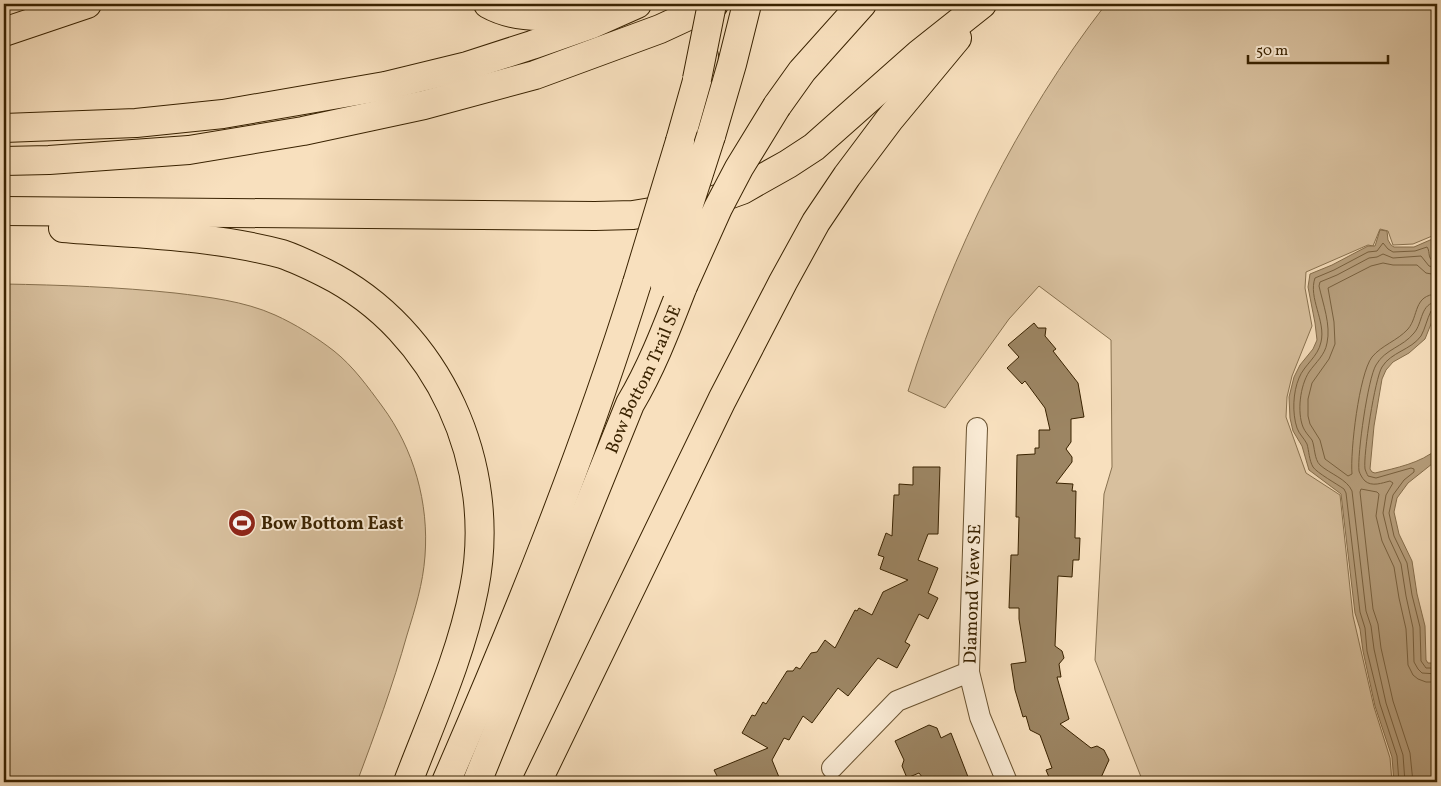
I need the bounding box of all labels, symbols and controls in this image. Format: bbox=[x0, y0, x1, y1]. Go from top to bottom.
scale bar bbox=[1248, 32, 1388, 64]
text: 50 m bbox=[1256, 41, 1288, 62]
street label: Bow Bottom Trail SE bbox=[600, 301, 688, 458]
sports icon: Bow Bottom East bbox=[227, 508, 257, 538]
place label: Bow Bottom East bbox=[261, 512, 404, 537]
street label: Diamond View SE bbox=[959, 524, 988, 664]

